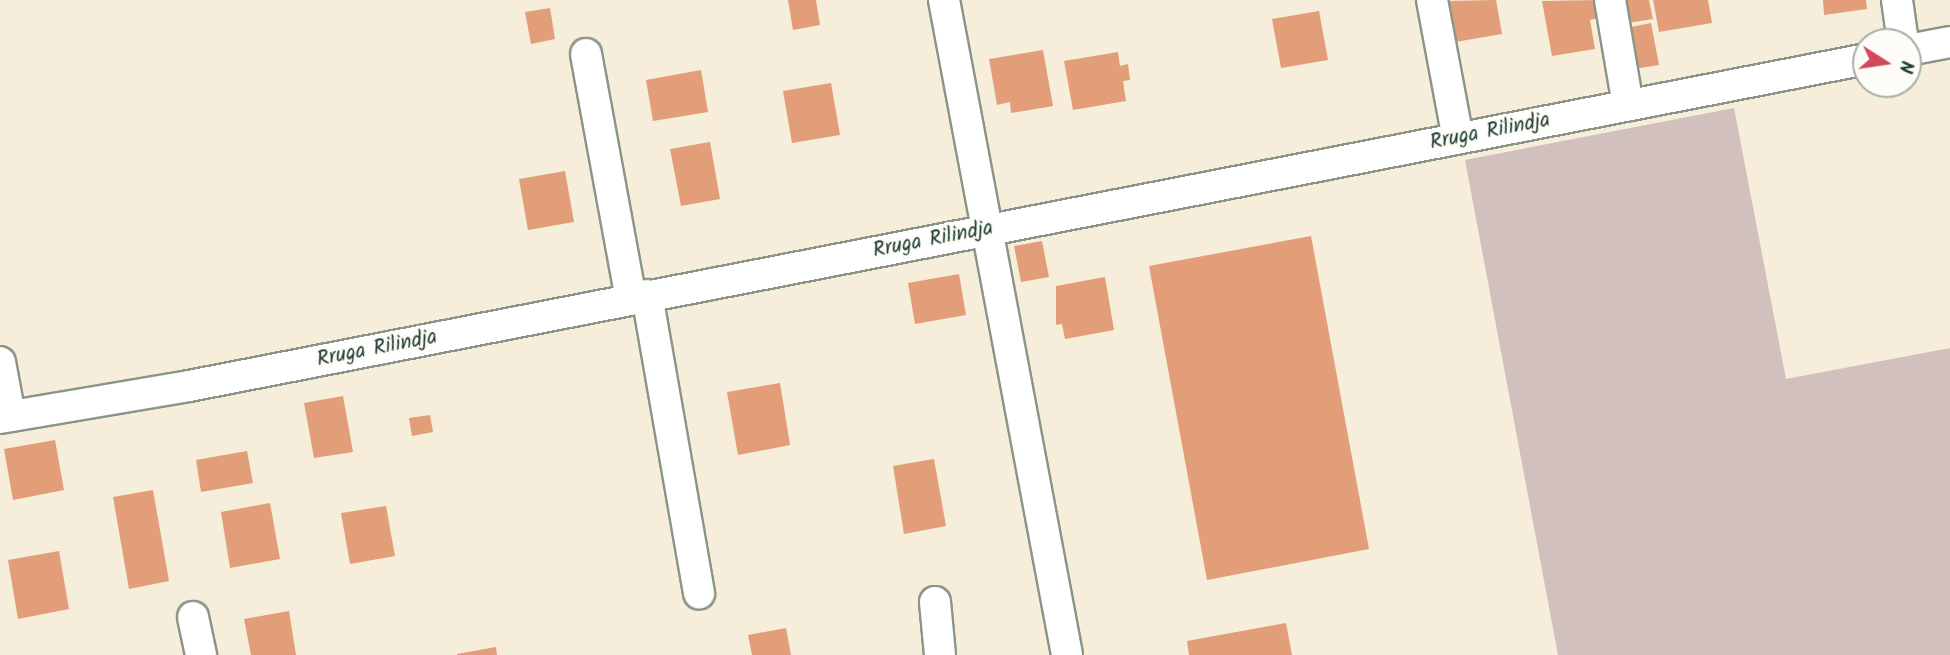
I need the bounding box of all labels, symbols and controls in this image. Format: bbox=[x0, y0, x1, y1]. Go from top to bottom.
north arrow bbox=[1852, 28, 1922, 98]
text: N bbox=[1890, 58, 1922, 76]
street label: Rruga Rilindja bbox=[1428, 108, 1552, 156]
street label: Rruga Rilindja bbox=[871, 216, 995, 264]
street label: Rruga Rilindja bbox=[315, 325, 439, 373]

